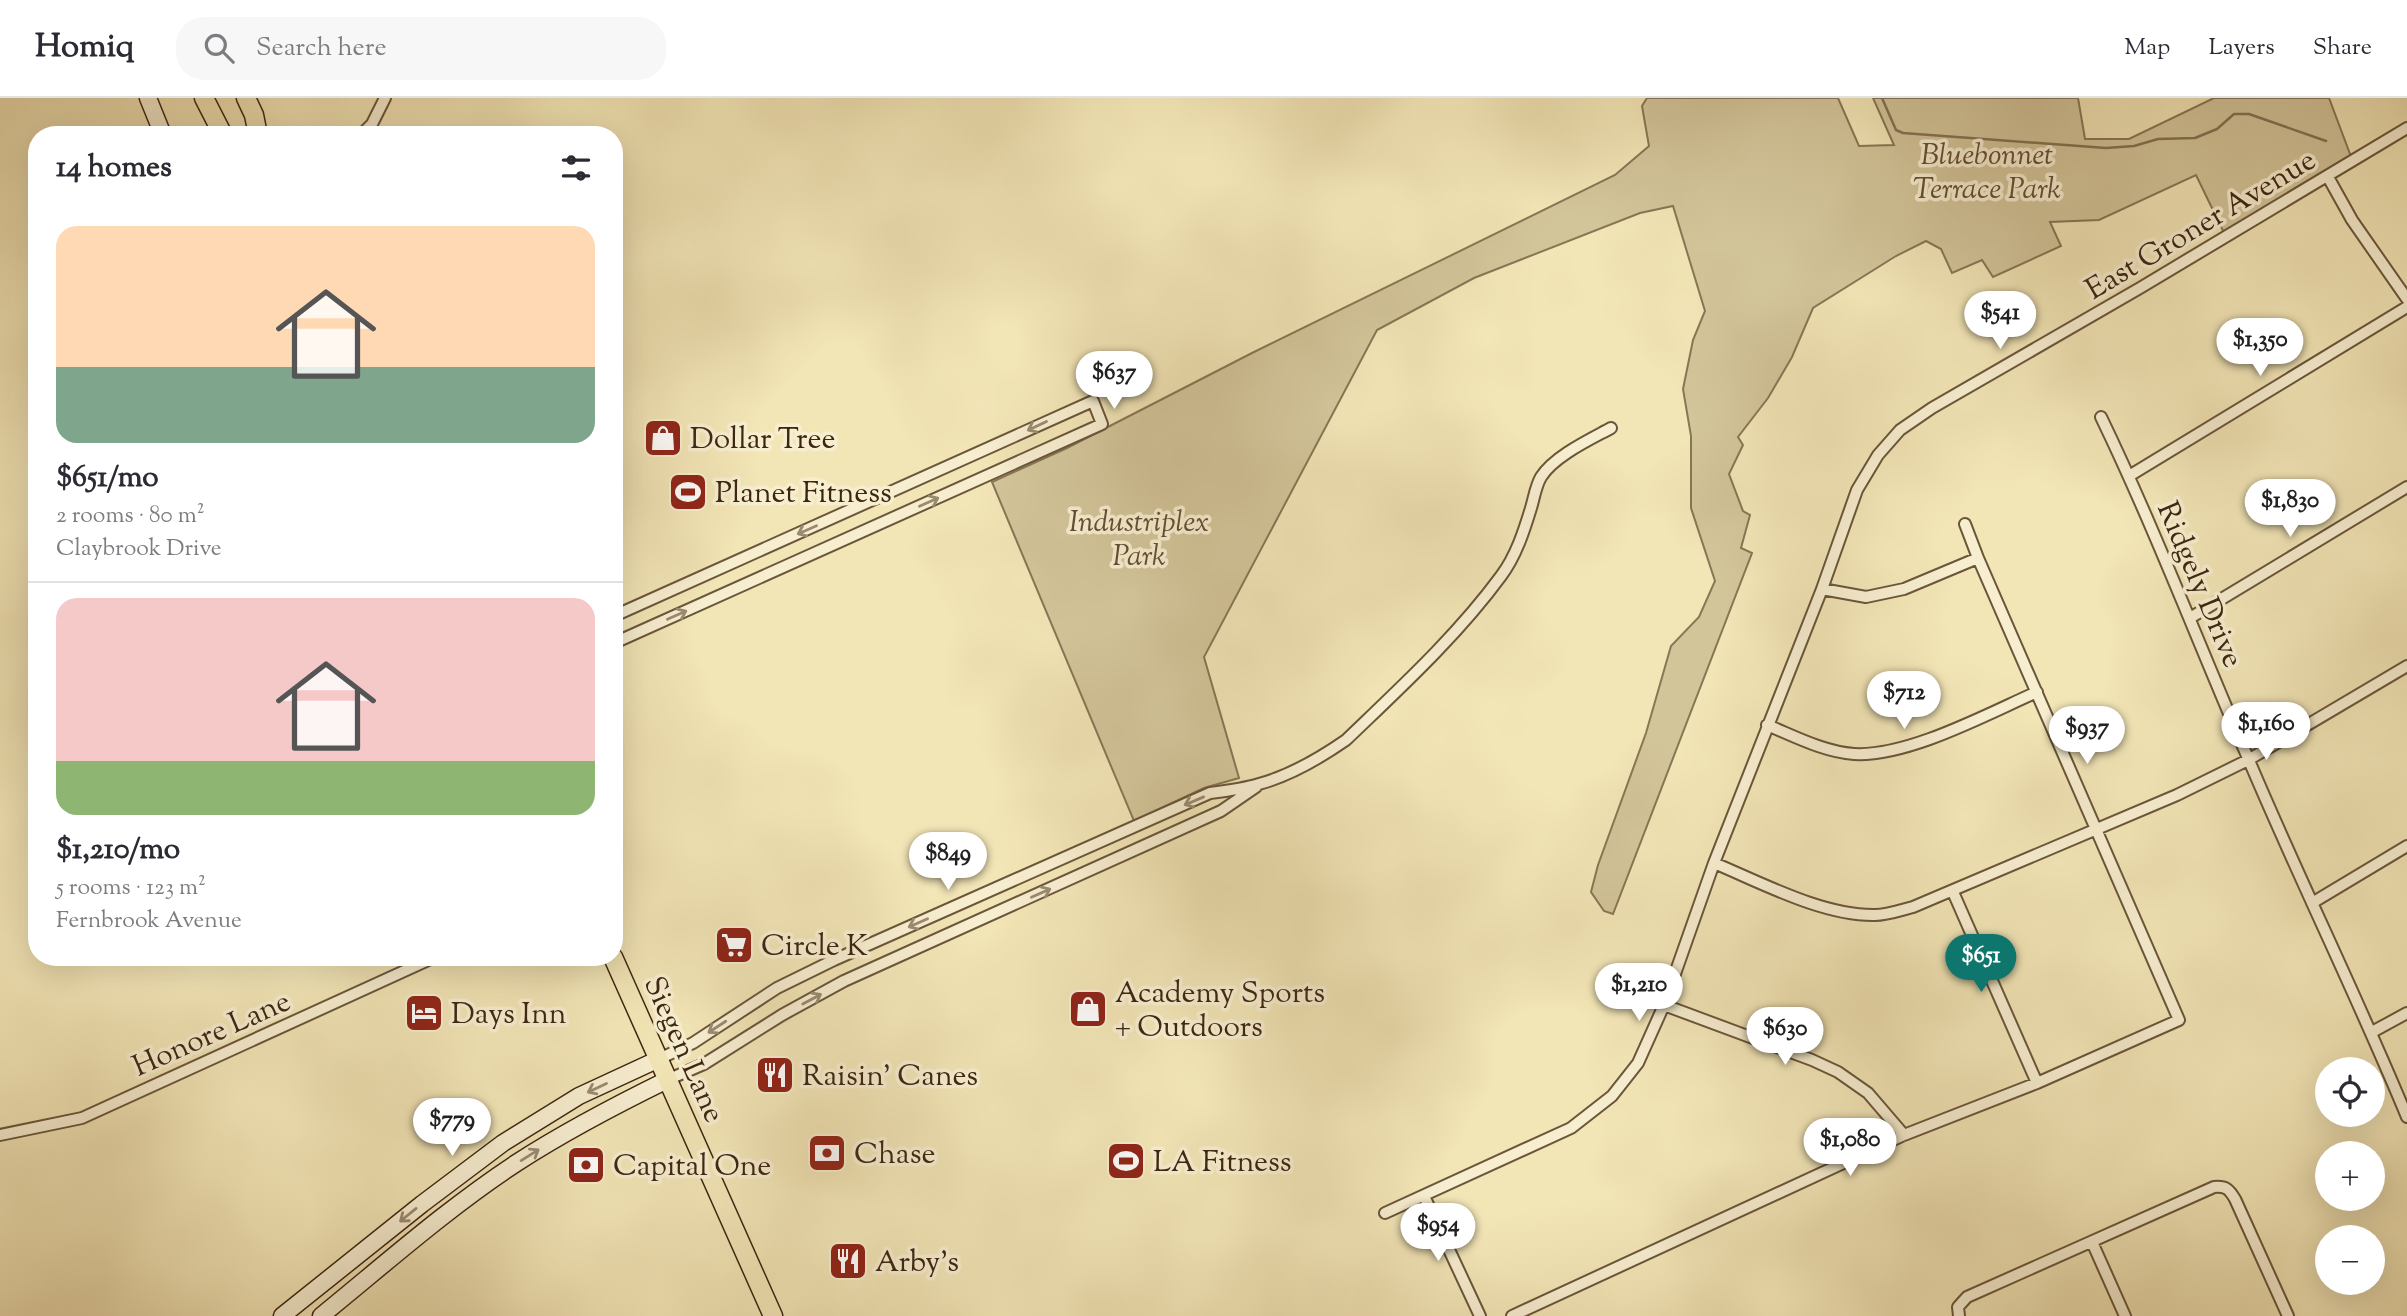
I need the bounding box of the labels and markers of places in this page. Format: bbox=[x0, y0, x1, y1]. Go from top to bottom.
pin: $541 bbox=[1959, 292, 2041, 351]
pin: $1,350 bbox=[2203, 318, 2317, 378]
pin: $637 bbox=[1073, 352, 1155, 411]
shop icon: Dollar Tree bbox=[642, 417, 684, 459]
place label: Dollar Tree bbox=[690, 419, 835, 462]
sports icon: Planet Fitness bbox=[667, 471, 709, 513]
place label: Planet Fitness bbox=[715, 473, 892, 516]
pin: $1,830 bbox=[2233, 480, 2347, 539]
pin: $712 bbox=[1863, 672, 1945, 731]
pin: $1,160 bbox=[2209, 702, 2323, 762]
pin: $937 bbox=[2046, 706, 2128, 766]
pin: $849 bbox=[907, 832, 989, 892]
supermarket icon: Circle K bbox=[713, 924, 755, 966]
place label: Circle K bbox=[761, 926, 868, 969]
pin: $651 bbox=[1940, 934, 2022, 994]
pin: $1,210 bbox=[1582, 964, 1696, 1023]
place label: Academy Sports + Outdoors bbox=[1115, 973, 1325, 1050]
shop icon: Academy Sports + Outdoors bbox=[1067, 988, 1109, 1030]
hotel icon: Days Inn bbox=[403, 992, 445, 1034]
place label: Days Inn bbox=[451, 994, 567, 1037]
pin: $630 bbox=[1744, 1007, 1826, 1067]
restaurant icon: Raisin' Canes bbox=[754, 1054, 796, 1096]
place label: Raisin' Canes bbox=[802, 1056, 978, 1099]
pin: $779 bbox=[411, 1098, 493, 1158]
pin: $1,080 bbox=[1793, 1118, 1907, 1178]
bank icon: Chase bbox=[806, 1132, 848, 1174]
place label: Chase bbox=[854, 1134, 935, 1177]
sports icon: LA Fitness bbox=[1105, 1140, 1147, 1182]
place label: LA Fitness bbox=[1153, 1142, 1292, 1185]
bank icon: Capital One bbox=[565, 1144, 607, 1186]
place label: Capital One bbox=[613, 1146, 771, 1189]
pin: $954 bbox=[1397, 1204, 1479, 1263]
restaurant icon: Arby's bbox=[827, 1240, 869, 1282]
place label: Arby's bbox=[875, 1242, 959, 1285]

